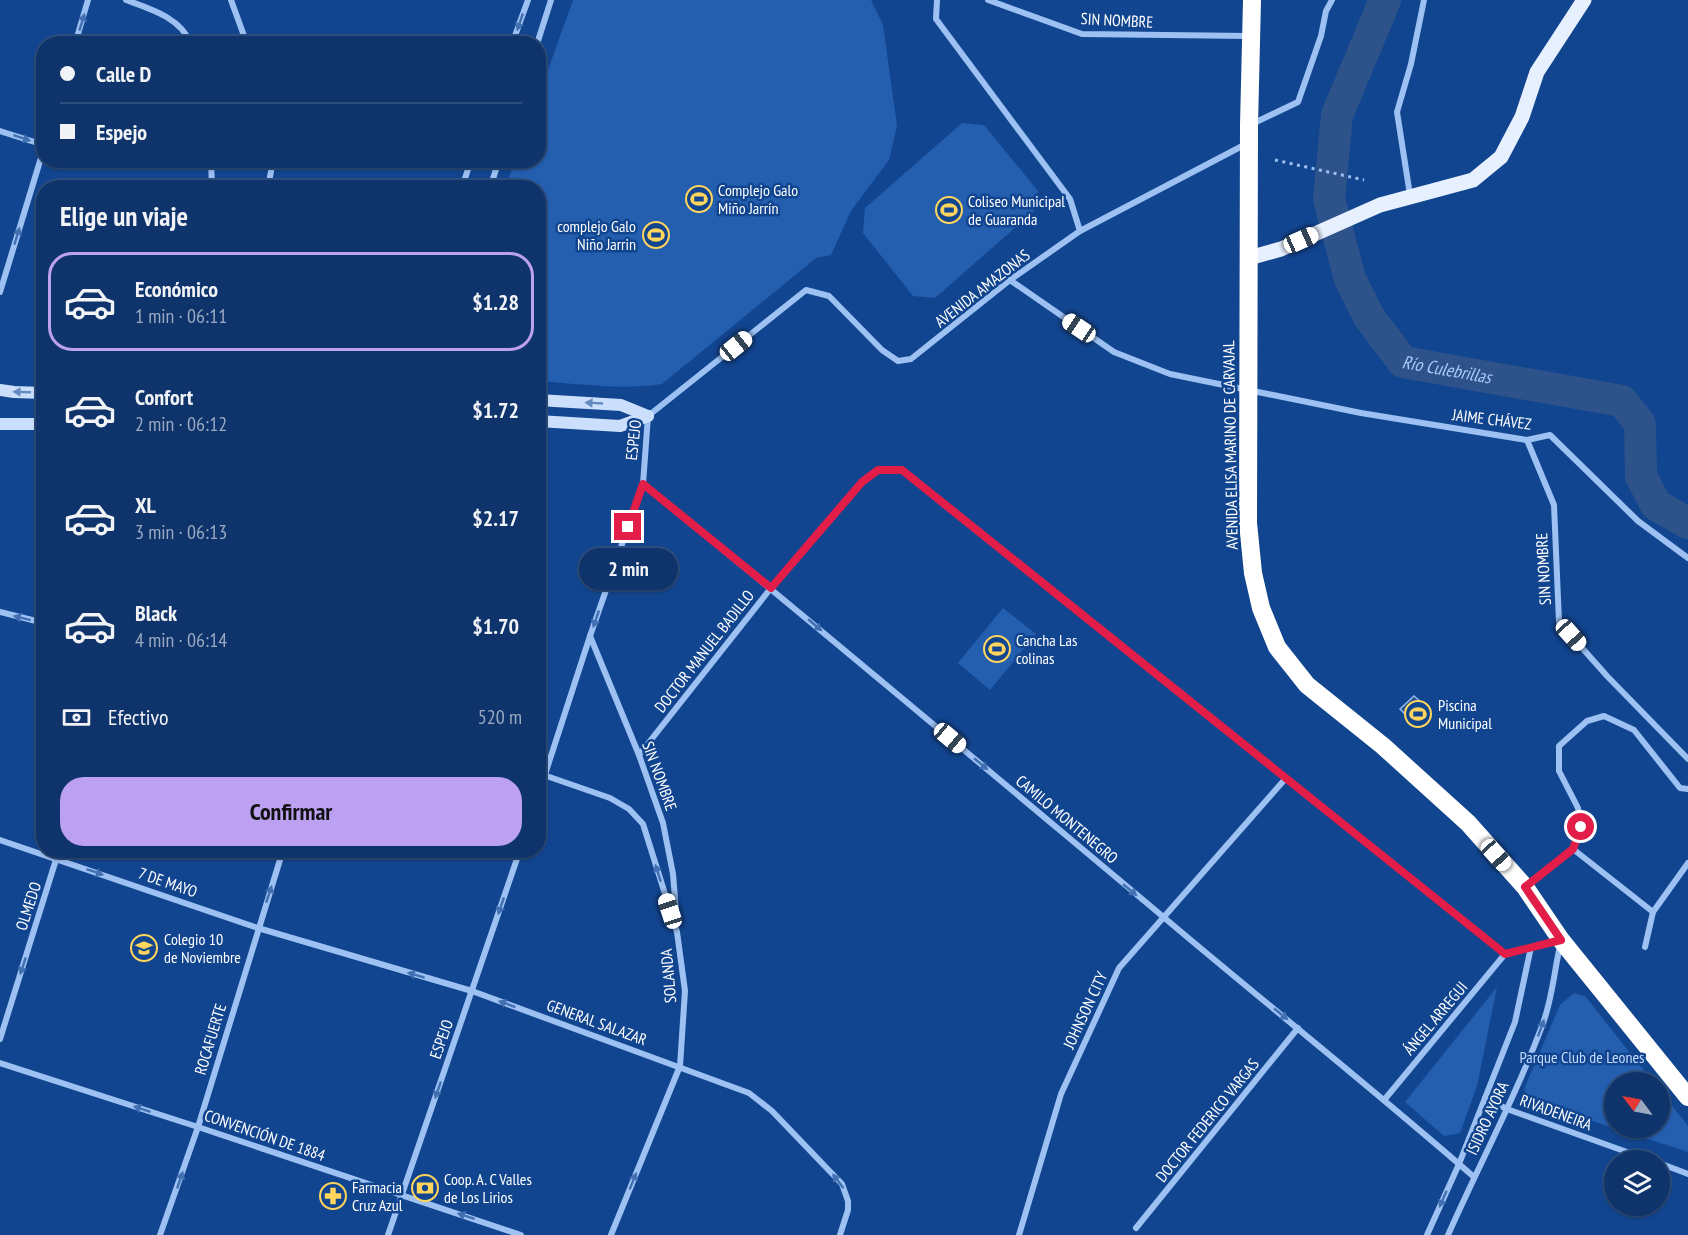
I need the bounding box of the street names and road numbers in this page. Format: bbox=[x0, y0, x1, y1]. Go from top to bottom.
street label: SIN NOMBRE bbox=[1080, 8, 1154, 32]
street label: AVENIDA AMAZONAS bbox=[930, 245, 1034, 331]
street label: AVENIDA ELISA MARINO DE CARVAJAL bbox=[1218, 340, 1242, 550]
street label: JAIME CHÁVEZ bbox=[1450, 404, 1533, 434]
street label: ESPEJO bbox=[621, 419, 645, 461]
street label: SIN NOMBRE bbox=[1531, 532, 1555, 606]
street label: DOCTOR MANUEL BADILLO bbox=[650, 586, 758, 716]
street label: SIN NOMBRE bbox=[638, 739, 682, 813]
street label: CAMILO MONTENEGRO bbox=[1012, 770, 1122, 868]
street label: 7 DE MAYO bbox=[136, 863, 200, 901]
street label: OLMEDO bbox=[11, 879, 45, 933]
street label: SOLANDA bbox=[656, 948, 680, 1004]
street label: JOHNSON CITY bbox=[1058, 968, 1112, 1053]
street label: ÁNGEL ARREGUI bbox=[1399, 977, 1471, 1059]
street label: GENERAL SALAZAR bbox=[544, 995, 650, 1049]
street label: ROCAFUERTE bbox=[190, 1001, 230, 1077]
street label: ESPEJO bbox=[425, 1016, 457, 1061]
street label: DOCTOR FEDERICO VARGAS bbox=[1151, 1054, 1263, 1186]
street label: ISIDRO AYORA bbox=[1461, 1078, 1513, 1158]
street label: RIVADENEIRA bbox=[1517, 1090, 1595, 1134]
street label: CONVENCIÓN DE 1884 bbox=[202, 1105, 328, 1165]

